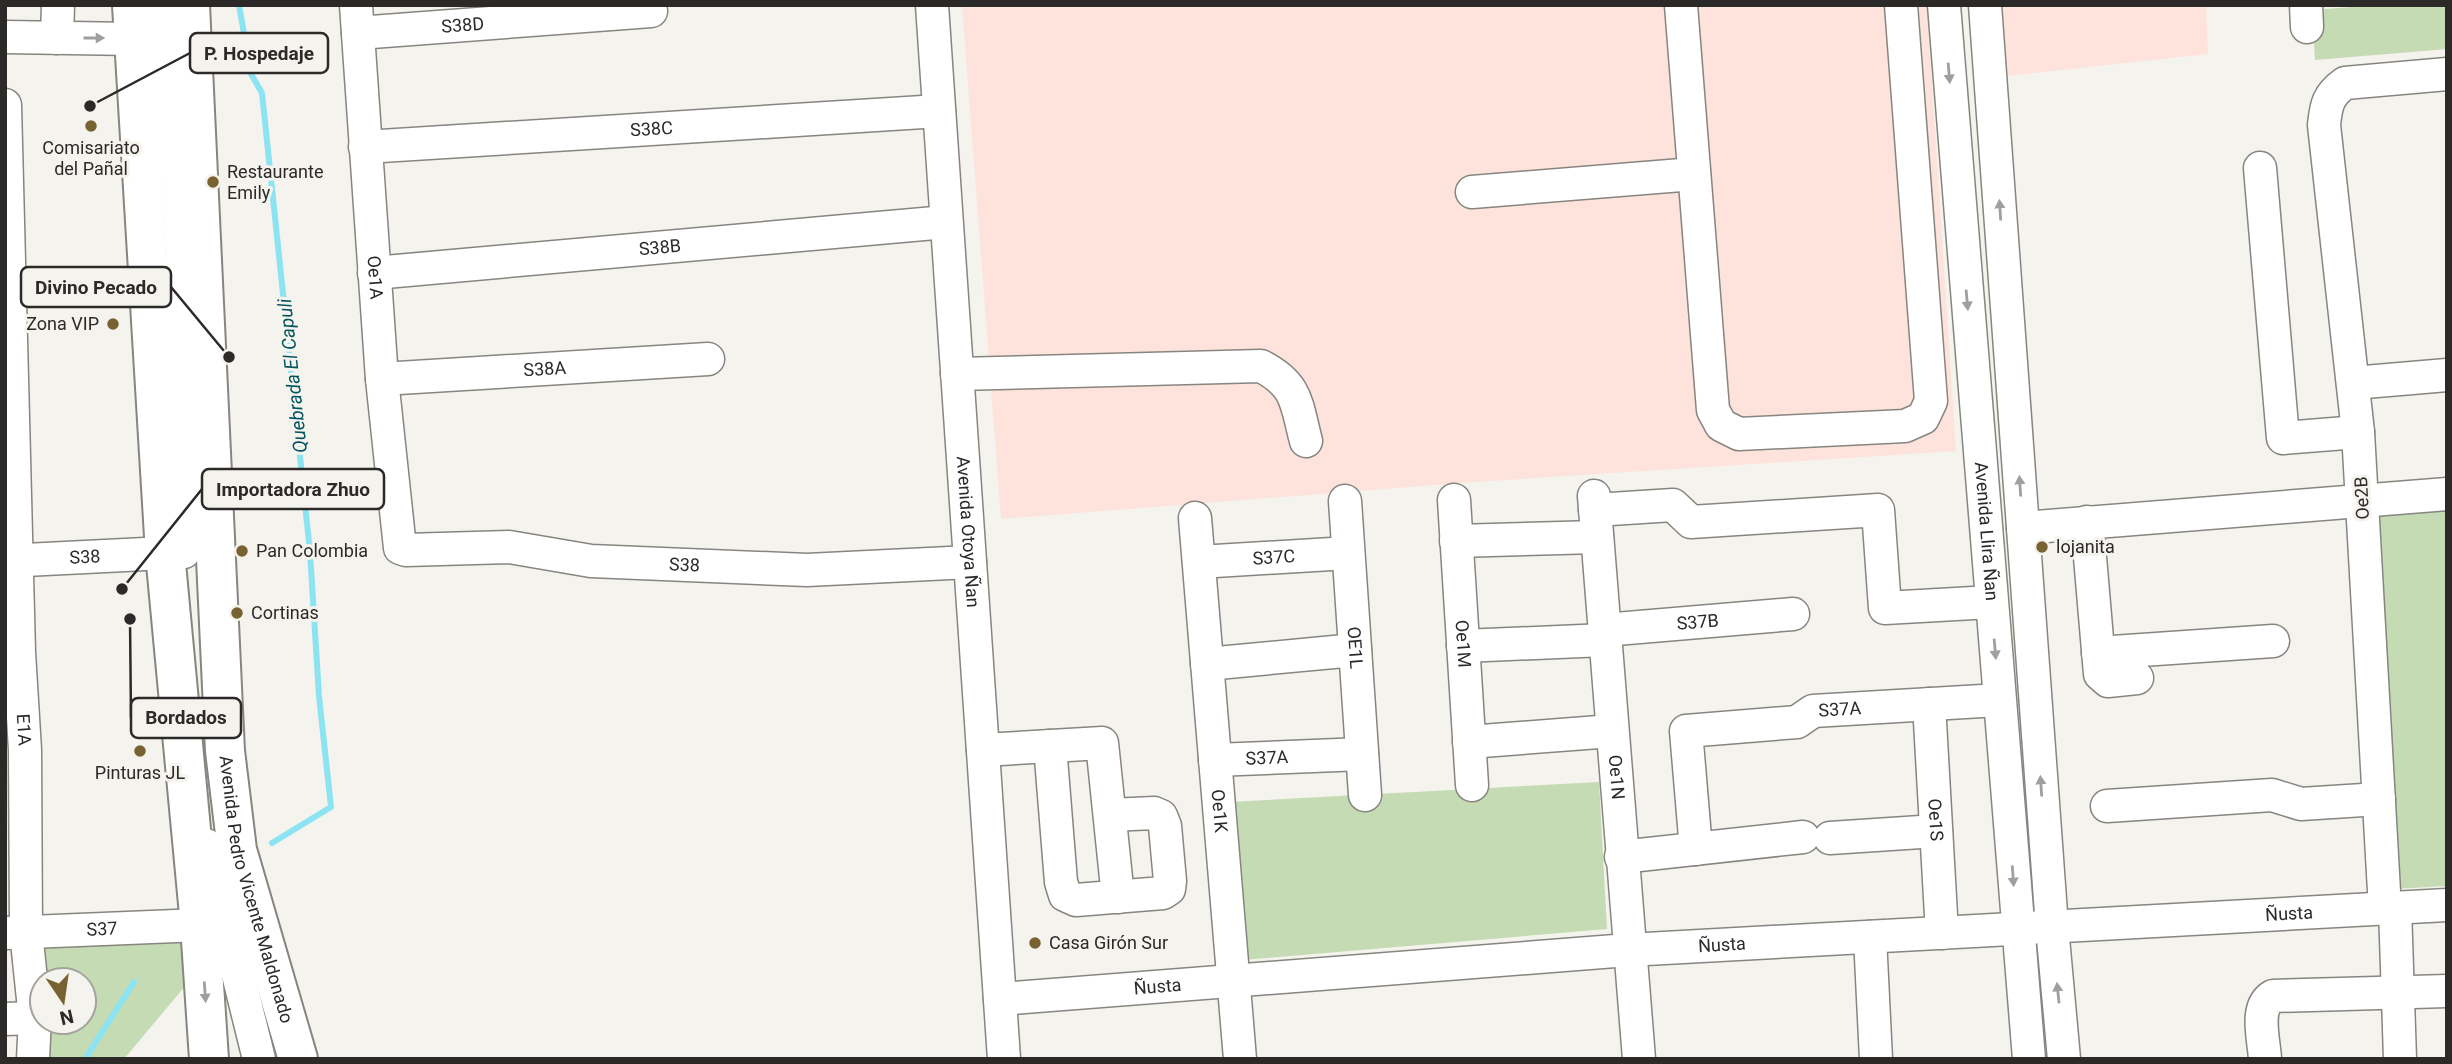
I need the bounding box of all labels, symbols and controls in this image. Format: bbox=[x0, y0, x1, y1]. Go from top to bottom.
street label: S38D bbox=[441, 13, 485, 37]
one-way arrow bbox=[83, 32, 105, 44]
callout: P. Hospedaje bbox=[190, 33, 328, 73]
text: P. Hospedaje bbox=[204, 42, 314, 65]
one-way arrow bbox=[1944, 62, 1955, 84]
street label: S38C bbox=[629, 117, 673, 140]
marker: Comisariato del Pañal bbox=[83, 118, 99, 134]
place label: Comisariato del Pañal bbox=[42, 137, 140, 179]
place label: Restaurante Emily bbox=[227, 161, 323, 203]
marker: Restaurante Emily bbox=[205, 174, 221, 190]
one-way arrow bbox=[1994, 199, 2005, 221]
street label: S38B bbox=[638, 235, 682, 259]
street label: Oe1A bbox=[363, 255, 387, 300]
callout: Divino Pecado bbox=[21, 267, 171, 307]
text: Divino Pecado bbox=[35, 276, 157, 299]
one-way arrow bbox=[1962, 289, 1973, 311]
water label: Quebrada El Capuli bbox=[273, 297, 312, 454]
place label: Zona VIP bbox=[26, 313, 99, 334]
marker: Zona VIP bbox=[105, 316, 121, 332]
street label: S38A bbox=[523, 357, 567, 380]
street label: Avenida Otoya Ñan bbox=[953, 455, 984, 608]
street label: Avenida Llira Ñan bbox=[1971, 461, 2003, 602]
callout: Importadora Zhuo bbox=[202, 469, 384, 509]
one-way arrow bbox=[2014, 475, 2025, 497]
street label: Oe2B bbox=[2350, 476, 2373, 520]
text: Importadora Zhuo bbox=[216, 478, 370, 501]
place label: lojanita bbox=[2056, 536, 2115, 557]
marker: lojanita bbox=[2034, 539, 2050, 555]
place label: Pan Colombia bbox=[256, 540, 368, 561]
marker: Pan Colombia bbox=[234, 543, 250, 559]
street label: S38 bbox=[69, 545, 101, 568]
street label: S37C bbox=[1252, 545, 1296, 569]
street label: S38 bbox=[669, 553, 700, 576]
place label: Cortinas bbox=[251, 602, 319, 623]
marker: Cortinas bbox=[229, 605, 245, 621]
street label: S37B bbox=[1676, 609, 1720, 634]
street label: Oe1M bbox=[1452, 619, 1476, 668]
street label: OE1L bbox=[1344, 626, 1367, 670]
one-way arrow bbox=[1990, 638, 2001, 660]
street label: S37A bbox=[1818, 697, 1862, 721]
callout: Bordados bbox=[131, 698, 241, 738]
text: Bordados bbox=[145, 706, 227, 729]
street label: E1A bbox=[13, 713, 36, 747]
marker: Pinturas JL bbox=[132, 743, 148, 759]
street label: S37A bbox=[1245, 746, 1289, 769]
street label: Avenida Pedro Vicente Maldonado bbox=[216, 754, 298, 1026]
street label: Oe1N bbox=[1605, 754, 1629, 800]
place label: Pinturas JL bbox=[95, 762, 186, 783]
one-way arrow bbox=[2035, 775, 2046, 797]
street label: Oe1K bbox=[1208, 788, 1232, 834]
street label: Oe1S bbox=[1924, 798, 1948, 842]
one-way arrow bbox=[2008, 865, 2019, 887]
street label: Ñusta bbox=[2265, 901, 2313, 925]
street label: S37 bbox=[86, 917, 118, 940]
place label: Casa Girón Sur bbox=[1049, 932, 1168, 953]
street label: Ñusta bbox=[1697, 933, 1746, 956]
marker: Casa Girón Sur bbox=[1027, 935, 1043, 951]
north arrow bbox=[28, 966, 98, 1036]
street label: Ñusta bbox=[1133, 974, 1182, 999]
one-way arrow bbox=[200, 981, 211, 1003]
one-way arrow bbox=[2052, 982, 2063, 1004]
text: N bbox=[58, 1004, 76, 1030]

